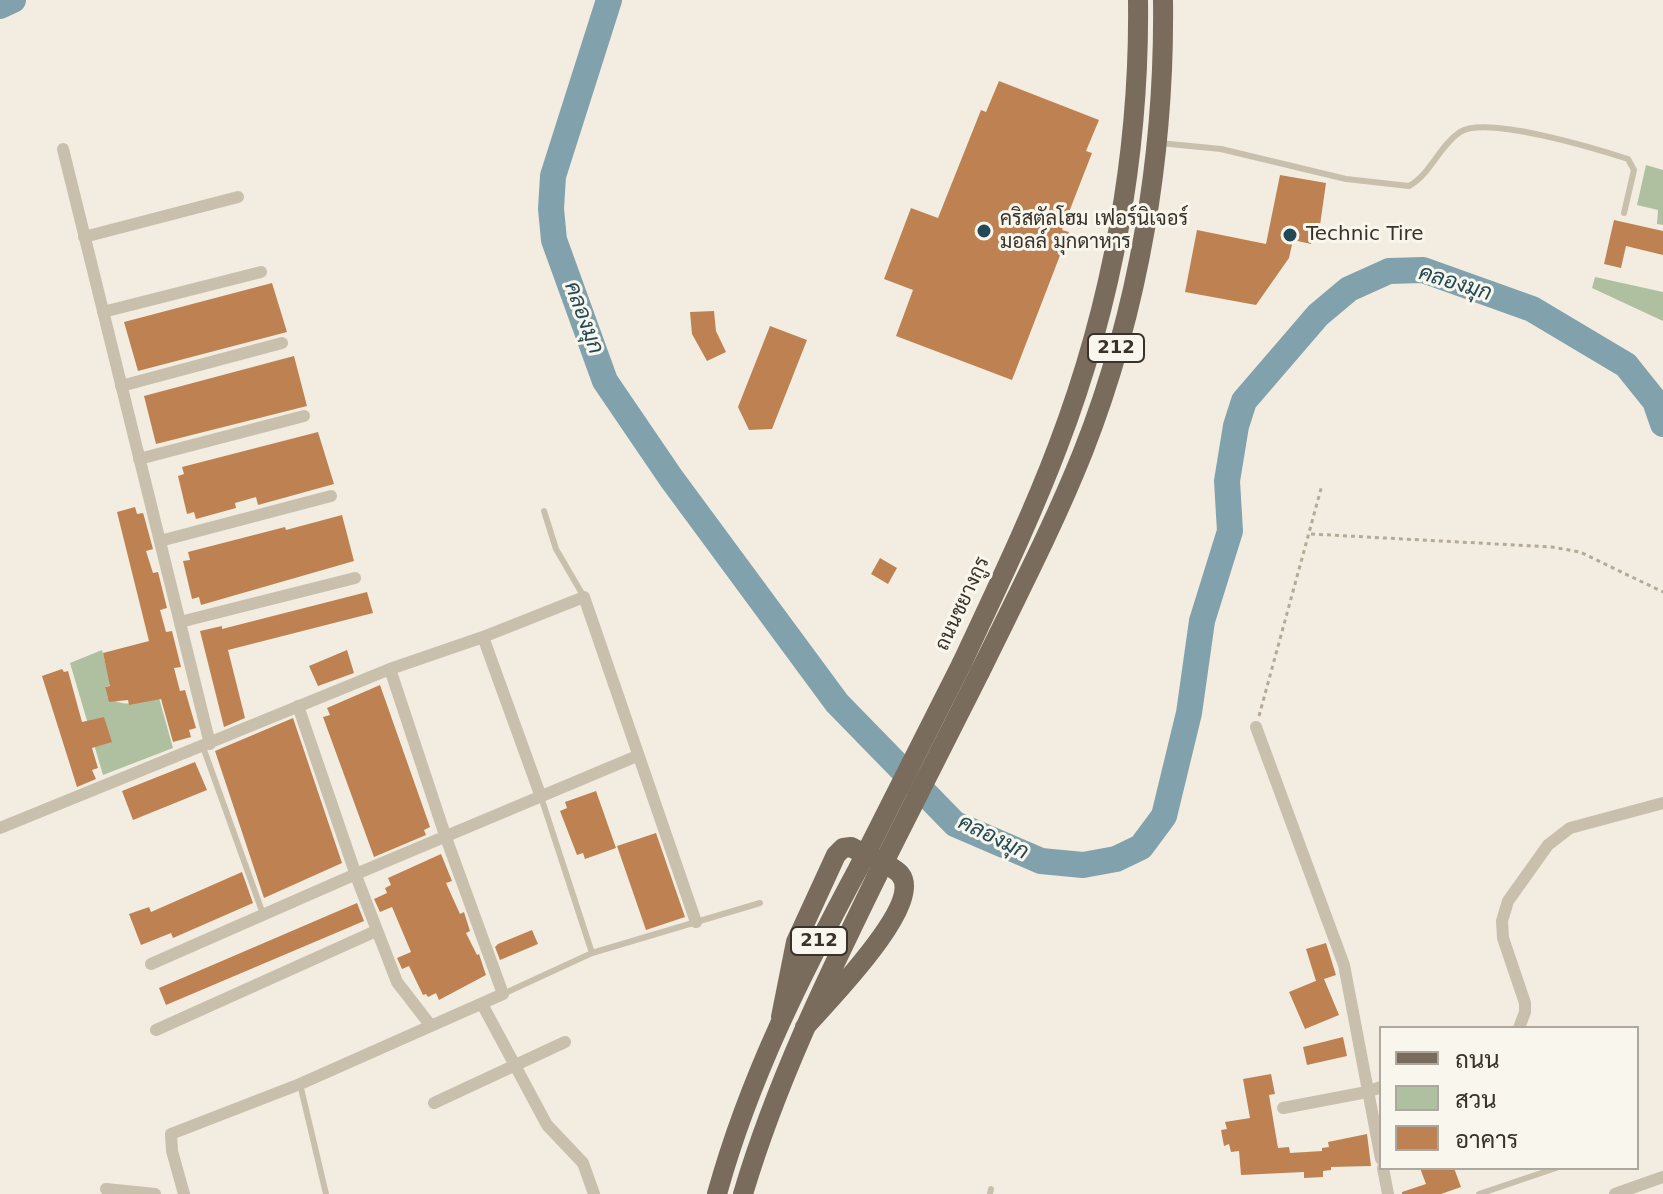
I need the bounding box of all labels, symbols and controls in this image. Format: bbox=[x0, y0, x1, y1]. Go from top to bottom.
place label: คริสตัลโฮม เฟอร์นิเจอร์ มอลล์ มุกดาหาร bbox=[1000, 208, 1188, 255]
marker: คริสตัลโฮม เฟอร์นิเจอร์ มอลล์ มุกดาหาร bbox=[975, 222, 993, 240]
place label: Technic Tire bbox=[1306, 223, 1424, 247]
marker: Technic Tire bbox=[1281, 226, 1299, 244]
water label: คลองมุก bbox=[1415, 260, 1495, 308]
water label: คลองมุก bbox=[558, 278, 608, 358]
road number: 212 bbox=[1088, 334, 1144, 362]
street label: ถนนชยางกูร bbox=[931, 553, 995, 655]
water label: คลองมุก bbox=[953, 810, 1033, 866]
road number: 212 bbox=[791, 927, 847, 955]
legend bbox=[1379, 1026, 1639, 1170]
text: ถนน bbox=[1455, 1046, 1500, 1074]
text: สวน bbox=[1455, 1086, 1497, 1114]
text: อาคาร bbox=[1455, 1126, 1518, 1154]

